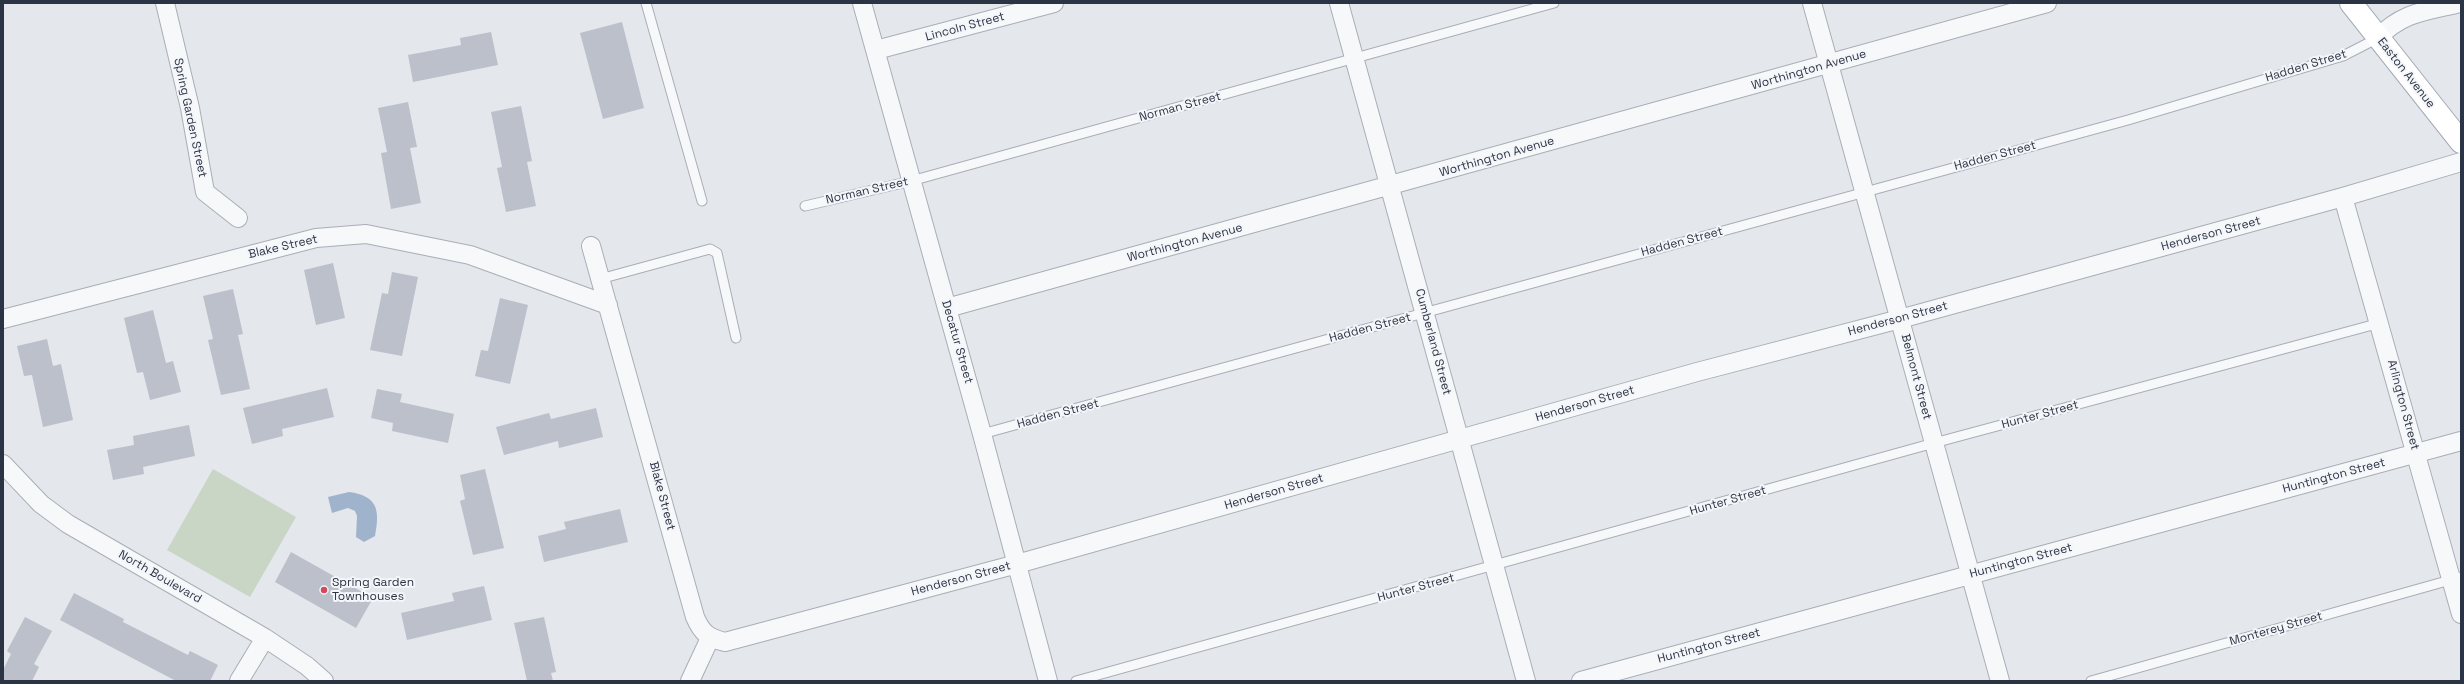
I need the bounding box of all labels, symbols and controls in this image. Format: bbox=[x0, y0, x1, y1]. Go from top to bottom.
street label: Lincoln Street bbox=[924, 9, 1006, 45]
street label: Easton Avenue bbox=[2374, 35, 2438, 111]
street label: Worthington Avenue bbox=[1750, 47, 1868, 93]
street label: Hadden Street bbox=[2264, 47, 2348, 85]
street label: Spring Garden Street bbox=[170, 57, 210, 179]
street label: Norman Street bbox=[1137, 89, 1223, 125]
street label: Worthington Avenue bbox=[1438, 134, 1556, 180]
street label: Hadden Street bbox=[1952, 138, 2038, 174]
street label: Norman Street bbox=[824, 175, 910, 207]
street label: Henderson Street bbox=[2160, 214, 2262, 254]
street label: Worthington Avenue bbox=[1126, 221, 1244, 265]
street label: Hadden Street bbox=[1639, 224, 1725, 260]
street label: Blake Street bbox=[247, 232, 319, 262]
street label: Cumberland Street bbox=[1412, 287, 1454, 397]
street label: Decatur Street bbox=[938, 299, 976, 385]
street label: Henderson Street bbox=[1847, 299, 1949, 339]
street label: Hadden Street bbox=[1327, 310, 1413, 346]
street label: Belmont Street bbox=[1898, 333, 1934, 421]
street label: Arlington Street bbox=[2384, 358, 2422, 452]
street label: Henderson Street bbox=[1534, 383, 1636, 425]
street label: Hadden Street bbox=[1015, 396, 1101, 432]
street label: Hunter Street bbox=[2000, 398, 2080, 432]
street label: Huntington Street bbox=[2281, 455, 2387, 497]
street label: Blake Street bbox=[646, 460, 678, 532]
street label: Henderson Street bbox=[1223, 471, 1325, 513]
street label: Hunter Street bbox=[1688, 483, 1768, 519]
street label: Huntington Street bbox=[1968, 540, 2074, 582]
street label: North Boulevard bbox=[116, 547, 204, 607]
street label: Henderson Street bbox=[910, 559, 1012, 599]
street label: Hunter Street bbox=[1376, 571, 1456, 605]
place label: Spring Garden Townhouses bbox=[332, 576, 414, 604]
marker: Spring Garden Townhouses bbox=[319, 585, 329, 595]
street label: Monterey Street bbox=[2228, 609, 2324, 649]
street label: Huntington Street bbox=[1656, 625, 1762, 667]

